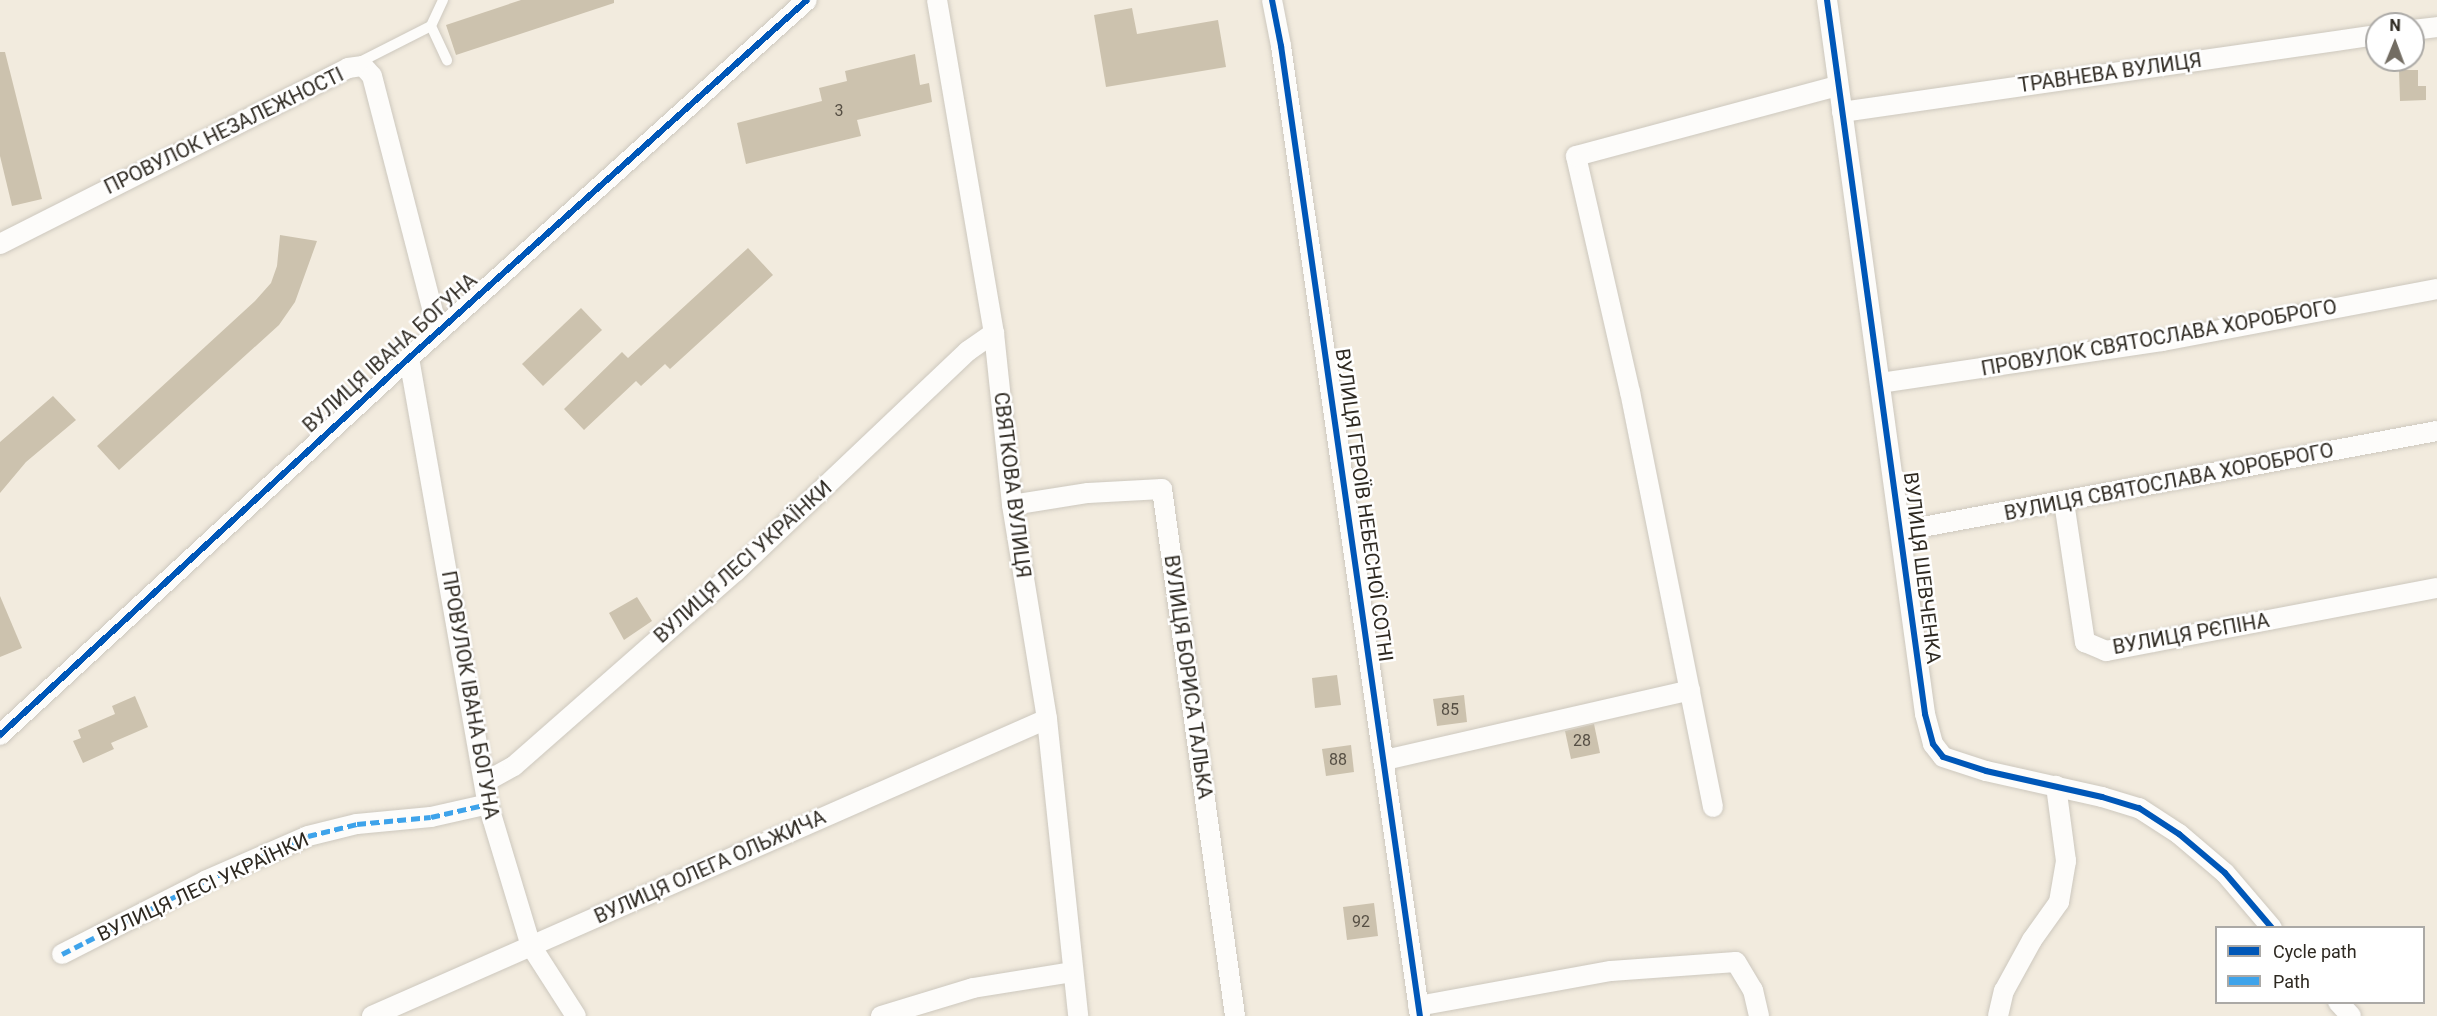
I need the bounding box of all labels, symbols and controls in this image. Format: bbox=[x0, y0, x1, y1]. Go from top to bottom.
north arrow bbox=[2365, 12, 2425, 72]
text: N bbox=[2389, 16, 2401, 35]
street label: ТРАВНЕВА ВУЛИЦЯ bbox=[2017, 48, 2203, 98]
street label: ПРОВУЛОК НЕЗАЛЕЖНОСТІ bbox=[100, 63, 348, 199]
house number: 3 bbox=[835, 101, 843, 121]
street label: ВУЛИЦЯ ІВАНА БОГУНА bbox=[298, 268, 482, 438]
street label: ПРОВУЛОК СВЯТОСЛАВА ХОРОБРОГО bbox=[1979, 295, 2339, 381]
street label: ВУЛИЦЯ ГЕРОЇВ НЕБЕСНОЇ СОТНІ bbox=[1330, 347, 1398, 663]
street label: СВЯТКОВА ВУЛИЦЯ bbox=[989, 391, 1035, 579]
street label: ВУЛИЦЯ СВЯТОСЛАВА ХОРОБРОГО bbox=[2002, 438, 2336, 526]
street label: ВУЛИЦЯ ШЕВЧЕНКА bbox=[1898, 471, 1946, 665]
street label: ВУЛИЦЯ ЛЕСІ УКРАЇНКИ bbox=[649, 476, 837, 648]
street label: ВУЛИЦЯ БОРИСА ТАЛЬКА bbox=[1159, 553, 1217, 801]
street label: ПРОВУЛОК ІВАНА БОГУНА bbox=[436, 569, 504, 821]
street label: ВУЛИЦЯ РЄПІНА bbox=[2111, 608, 2271, 660]
house number: 85 bbox=[1441, 700, 1459, 720]
house number: 28 bbox=[1573, 731, 1591, 751]
house number: 88 bbox=[1329, 750, 1347, 770]
street label: ВУЛИЦЯ ОЛЕГА ОЛЬЖИЧА bbox=[591, 805, 829, 929]
street label: ВУЛИЦЯ ЛЕСІ УКРАЇНКИ bbox=[93, 827, 313, 947]
house number: 92 bbox=[1352, 912, 1370, 932]
legend bbox=[2215, 926, 2425, 1004]
text: Cycle path bbox=[2273, 941, 2357, 962]
text: Path bbox=[2273, 971, 2310, 992]

